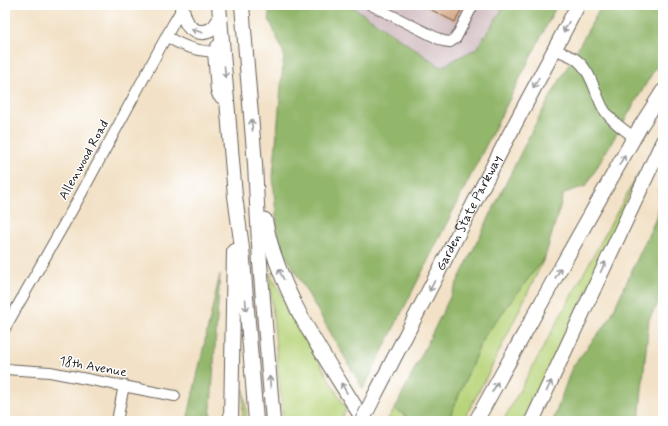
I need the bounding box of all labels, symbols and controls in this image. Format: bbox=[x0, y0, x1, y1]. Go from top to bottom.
one-way arrow bbox=[562, 21, 570, 33]
one-way arrow bbox=[191, 27, 204, 34]
one-way arrow bbox=[221, 65, 228, 78]
one-way arrow bbox=[532, 77, 540, 89]
street label: Allenwood Road bbox=[55, 117, 113, 203]
one-way arrow bbox=[248, 119, 256, 132]
street label: Garden State Parkway bbox=[432, 152, 506, 273]
one-way arrow bbox=[618, 154, 626, 166]
one-way arrow bbox=[600, 262, 607, 274]
one-way arrow bbox=[554, 267, 562, 279]
one-way arrow bbox=[277, 268, 284, 280]
one-way arrow bbox=[427, 280, 435, 292]
one-way arrow bbox=[243, 298, 250, 311]
street label: 18th Avenue bbox=[58, 353, 128, 381]
one-way arrow bbox=[267, 376, 274, 389]
one-way arrow bbox=[546, 380, 553, 392]
one-way arrow bbox=[492, 381, 499, 393]
one-way arrow bbox=[340, 383, 348, 394]

